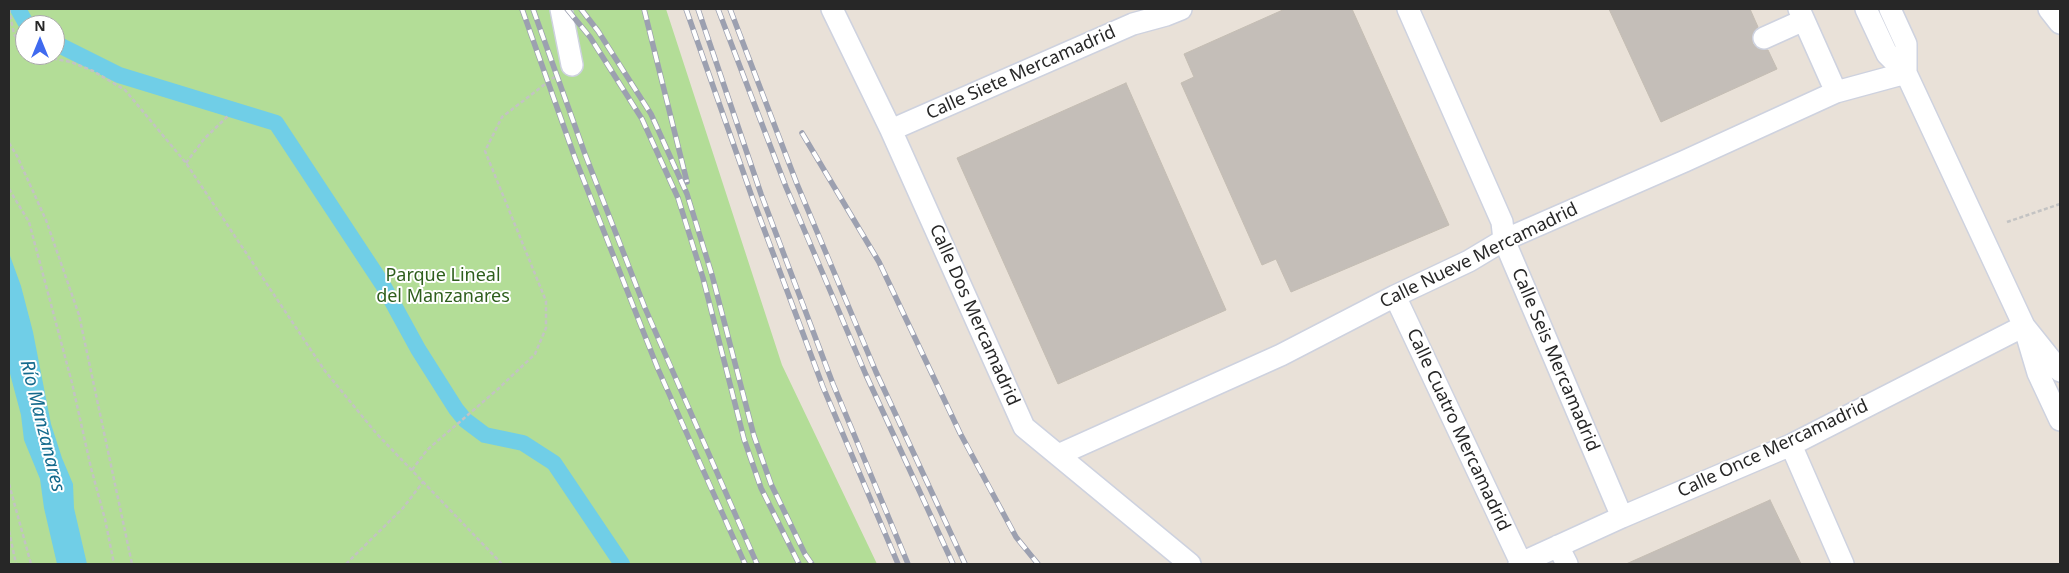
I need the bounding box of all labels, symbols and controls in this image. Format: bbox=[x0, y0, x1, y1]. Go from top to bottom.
north arrow bbox=[15, 15, 65, 65]
text: N bbox=[34, 16, 46, 35]
street label: Calle Siete Mercamadrid bbox=[923, 21, 1119, 125]
street label: Calle Nueve Mercamadrid bbox=[1376, 199, 1582, 313]
street label: Calle Dos Mercamadrid bbox=[924, 221, 1024, 409]
park label: Parque Lineal del Manzanares bbox=[376, 265, 510, 308]
street label: Calle Seis Mercamadrid bbox=[1507, 265, 1603, 455]
street label: Calle Cuatro Mercamadrid bbox=[1402, 325, 1514, 535]
water label: Río Manzanares bbox=[15, 358, 69, 494]
street label: Calle Once Mercamadrid bbox=[1674, 395, 1872, 503]

